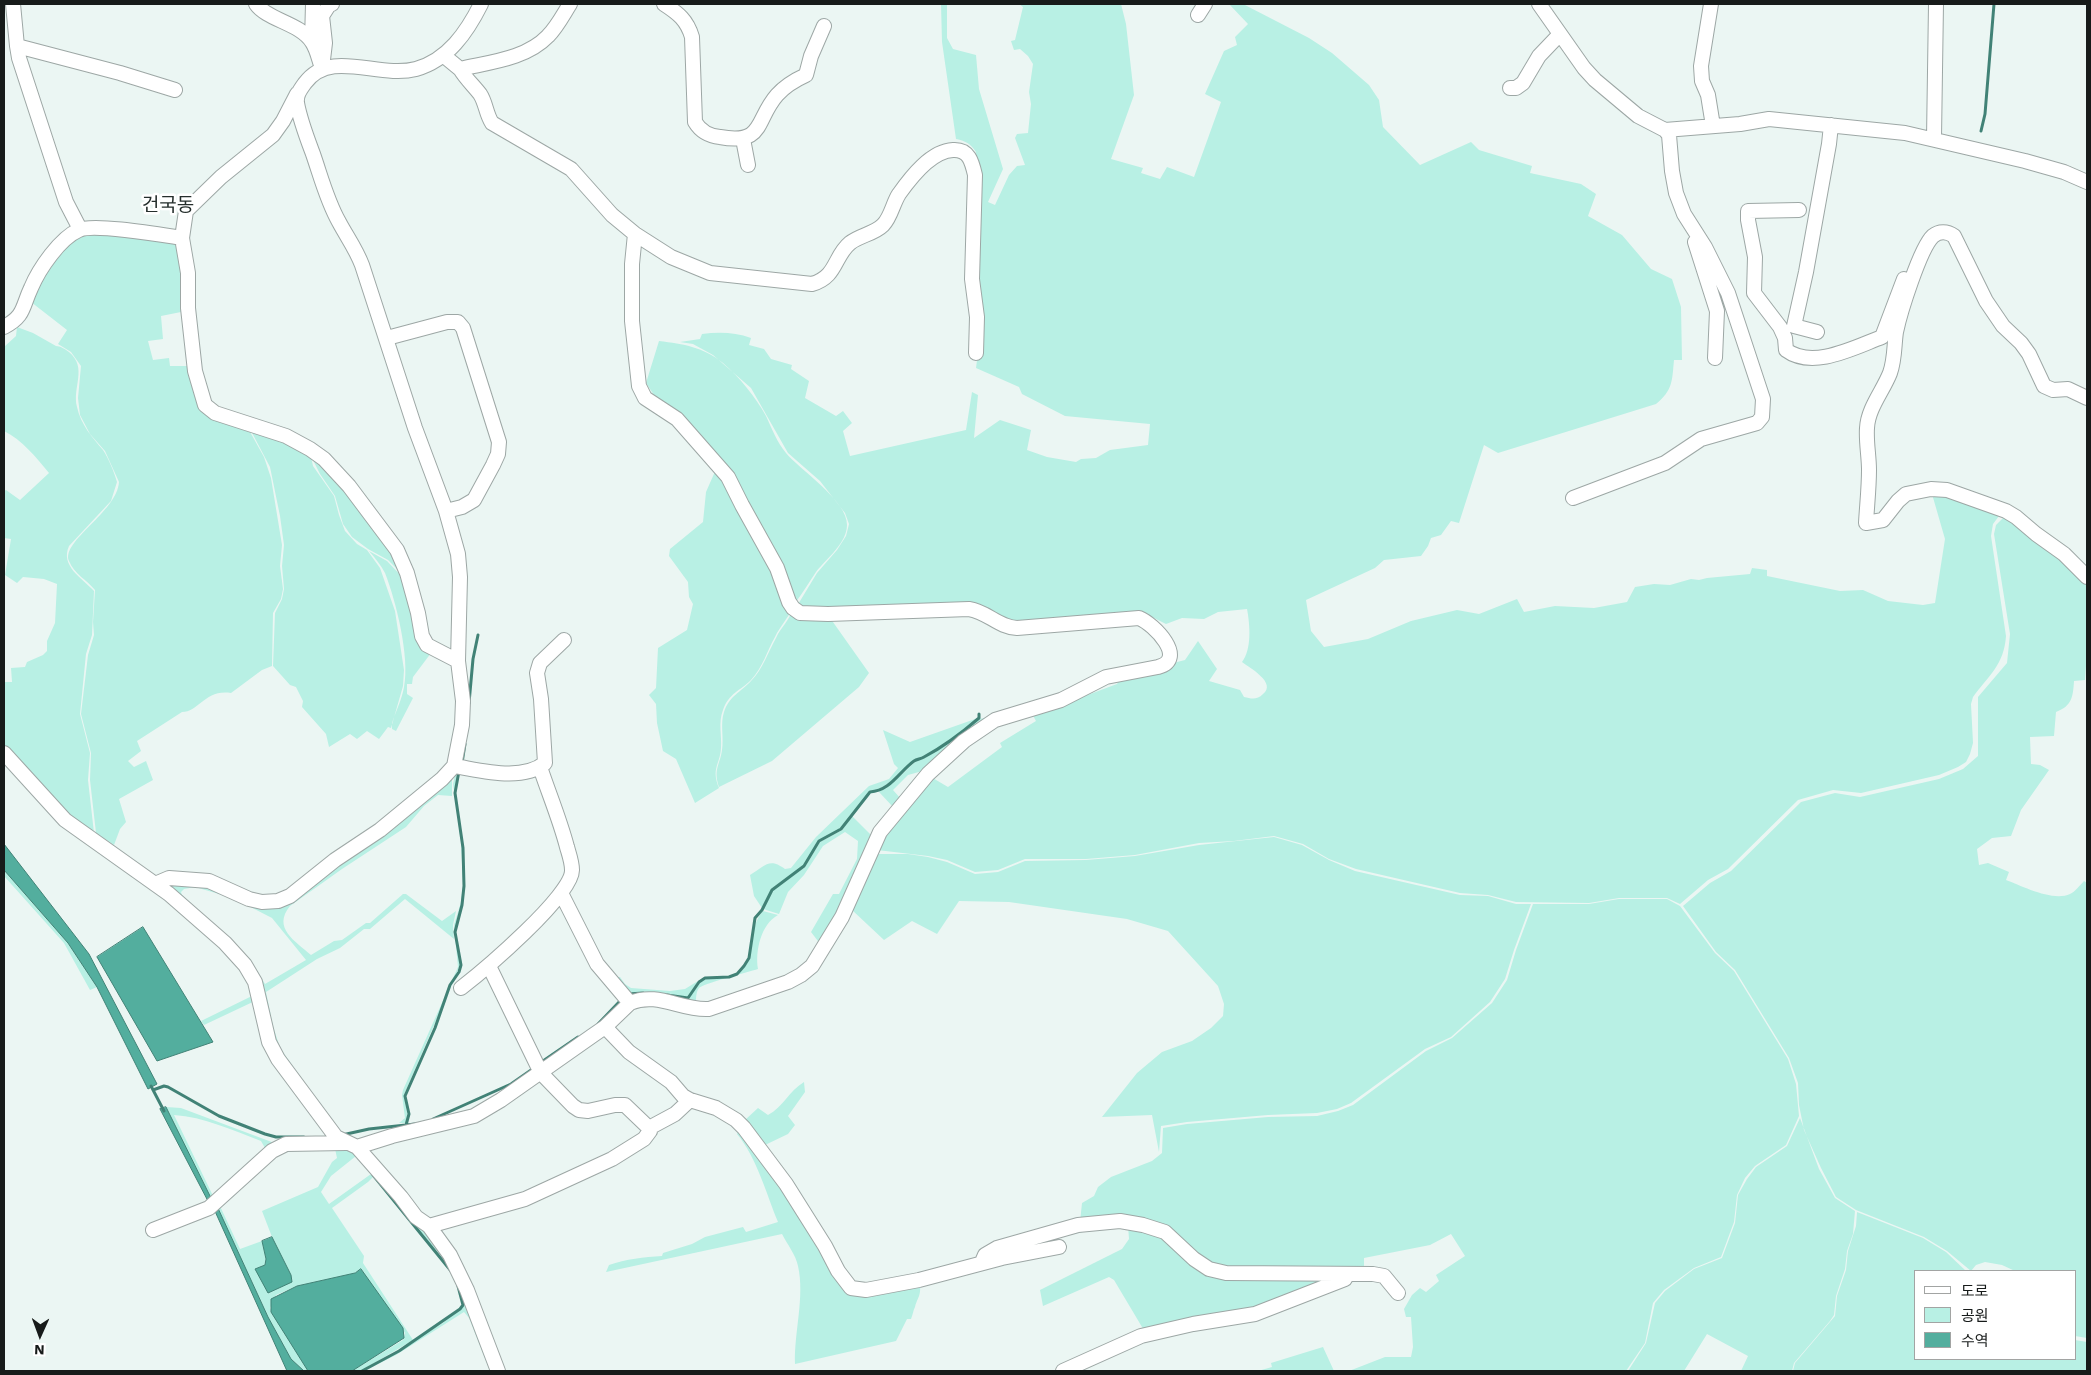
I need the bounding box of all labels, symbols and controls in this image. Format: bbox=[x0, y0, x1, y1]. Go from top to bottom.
district label: 건국동 bbox=[142, 194, 194, 216]
legend bbox=[1914, 1270, 2076, 1360]
text: 도로 bbox=[1961, 1282, 1989, 1300]
text: 공원 bbox=[1961, 1307, 1989, 1325]
north arrow bbox=[15, 1310, 65, 1360]
text: 수역 bbox=[1961, 1332, 1989, 1350]
text: N bbox=[34, 1342, 45, 1358]

